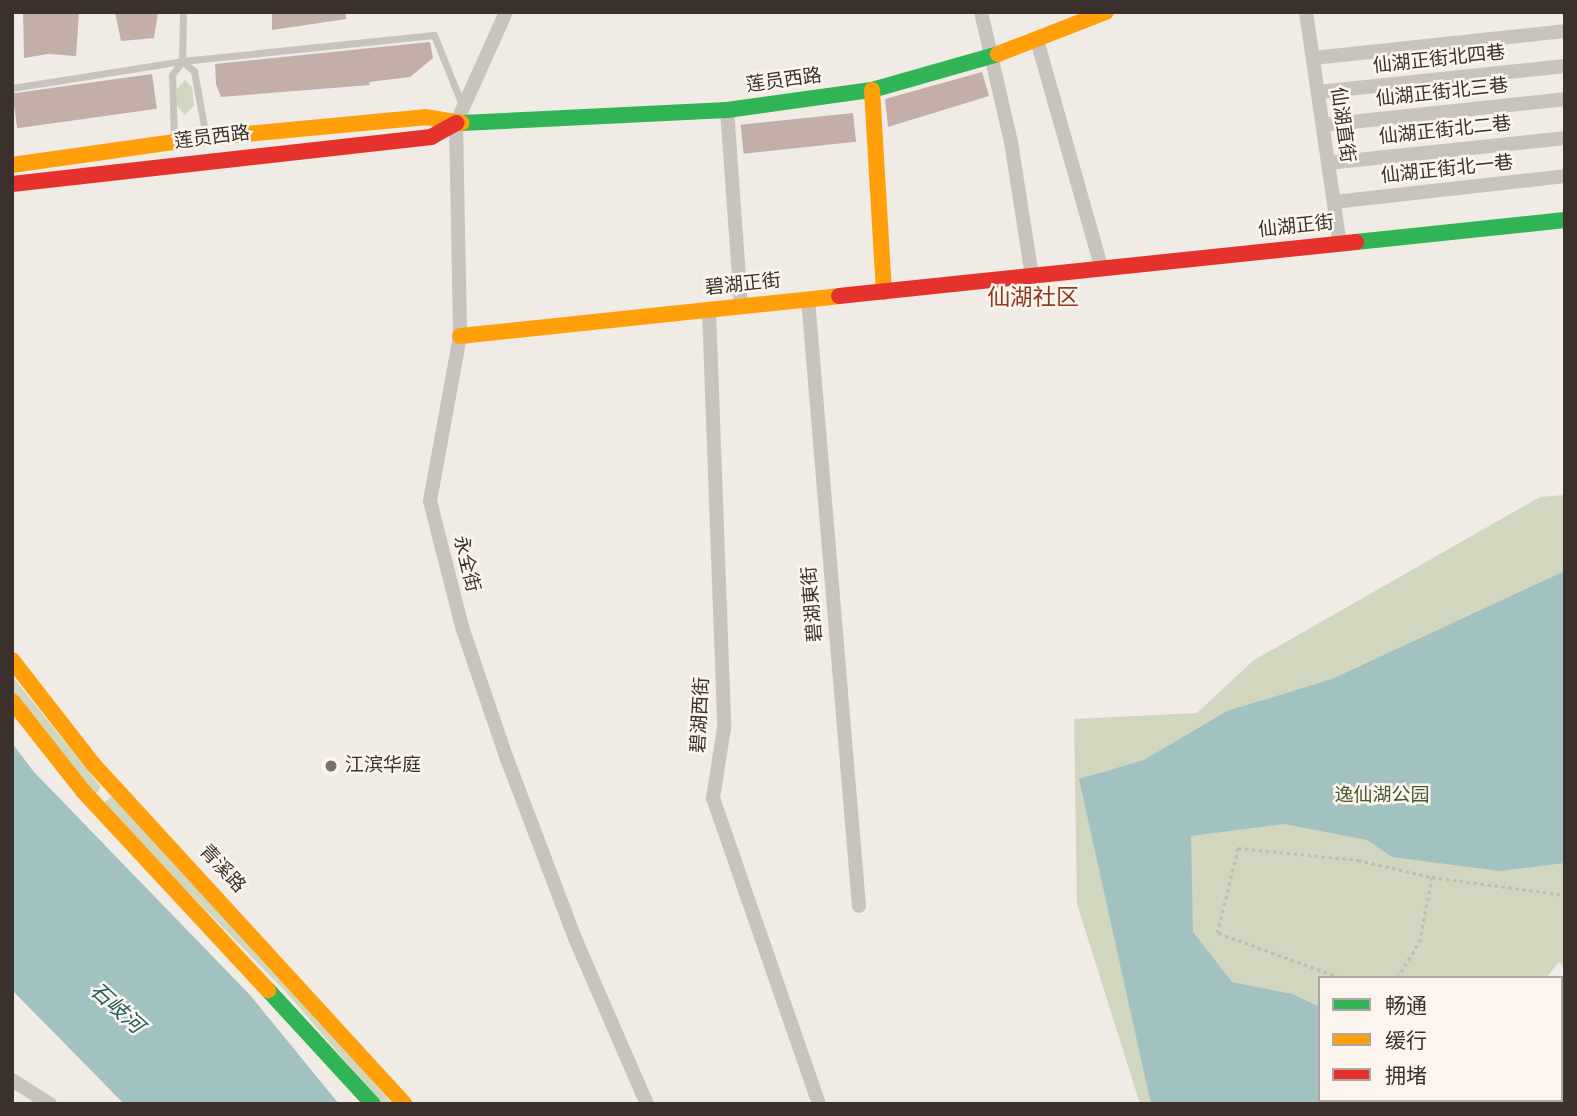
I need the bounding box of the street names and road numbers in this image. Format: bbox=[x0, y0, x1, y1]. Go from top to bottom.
street label: 仙湖正街北四巷 bbox=[1372, 42, 1506, 78]
street label: 莲员西路 bbox=[745, 64, 823, 98]
street label: 仙湖正街北三巷 bbox=[1375, 75, 1509, 111]
street label: 仙湖直街 bbox=[1325, 86, 1359, 164]
street label: 仙湖正街北二巷 bbox=[1378, 113, 1512, 149]
street label: 莲员西路 bbox=[173, 122, 251, 154]
street label: 仙湖正街北一巷 bbox=[1380, 152, 1514, 188]
street label: 仙湖正街 bbox=[1257, 212, 1335, 242]
street label: 碧湖正街 bbox=[704, 270, 782, 300]
street label: 永全街 bbox=[448, 534, 484, 594]
street label: 碧湖東街 bbox=[798, 565, 828, 643]
street label: 碧湖西街 bbox=[688, 676, 714, 754]
street label: 青溪路 bbox=[194, 840, 250, 898]

